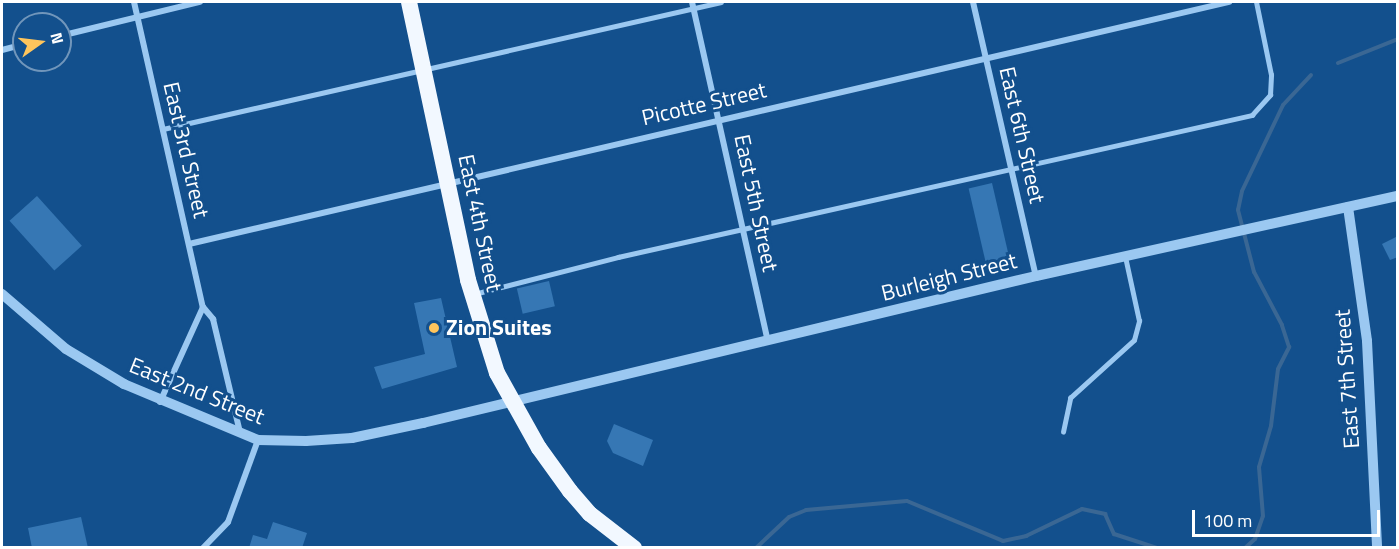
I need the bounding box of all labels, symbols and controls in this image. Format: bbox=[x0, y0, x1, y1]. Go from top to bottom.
north arrow bbox=[12, 12, 72, 72]
text: N bbox=[45, 30, 71, 46]
street label: East 6th Street bbox=[993, 64, 1051, 206]
street label: Picotte Street bbox=[639, 77, 769, 131]
street label: East 3rd Street bbox=[158, 79, 214, 221]
street label: East 5th Street bbox=[729, 132, 783, 274]
street label: East 4th Street bbox=[453, 152, 507, 294]
street label: Burleigh Street bbox=[879, 247, 1019, 307]
street label: East 7th Street bbox=[1329, 309, 1365, 449]
place label: Zion Suites bbox=[446, 315, 552, 341]
marker: Zion Suites bbox=[427, 321, 441, 335]
street label: East 2nd Street bbox=[126, 352, 268, 430]
scale bar bbox=[1195, 498, 1382, 536]
text: 100 m bbox=[1203, 507, 1252, 534]

